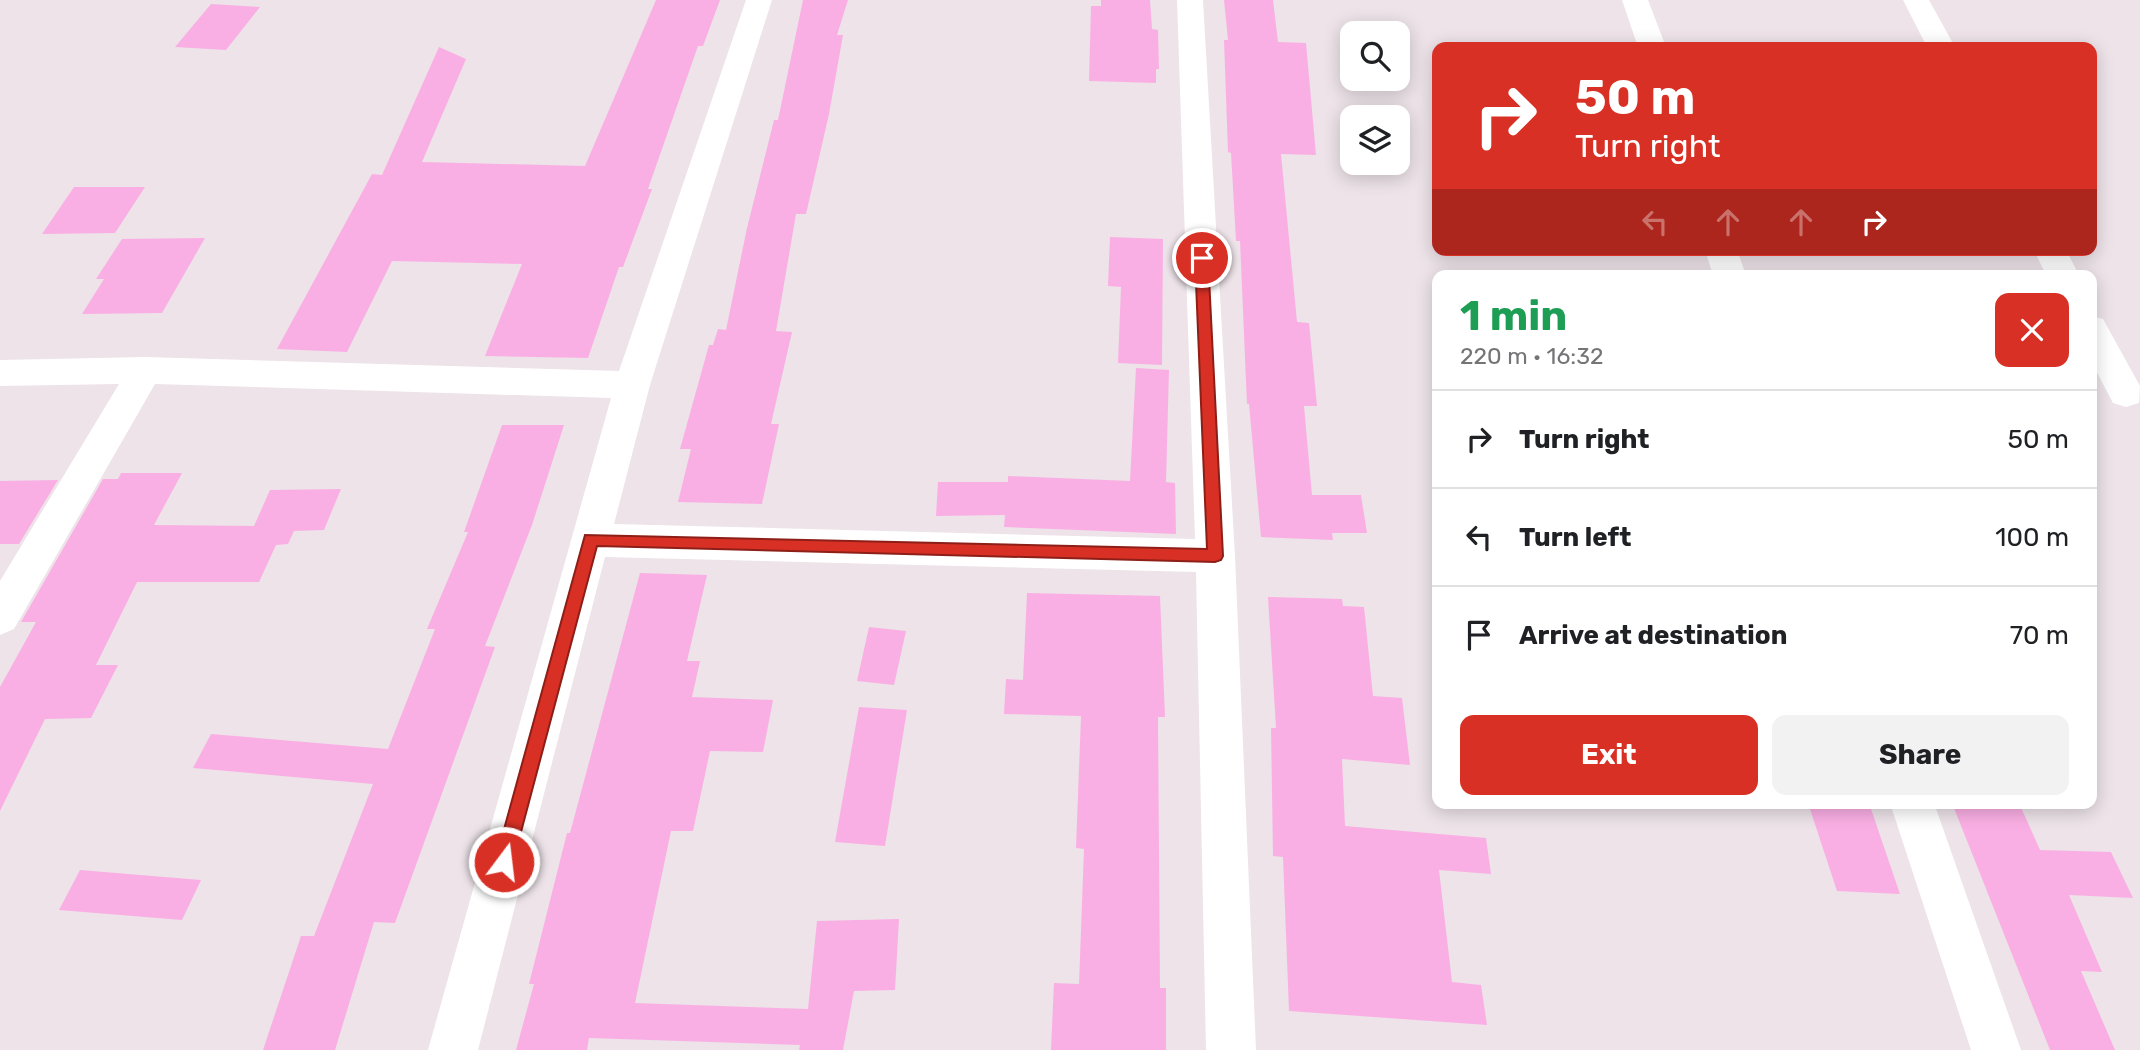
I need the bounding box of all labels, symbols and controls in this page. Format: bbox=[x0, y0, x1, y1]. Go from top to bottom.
map controls bbox=[1340, 21, 1410, 175]
button: search bbox=[1340, 21, 1410, 91]
text: 50 m bbox=[1575, 68, 1695, 126]
icon: right bbox=[1460, 70, 1551, 161]
button: layers bbox=[1340, 105, 1410, 175]
text: Turn right bbox=[1575, 127, 1720, 165]
icon: left bbox=[1636, 203, 1674, 241]
icon: ahead bbox=[1709, 203, 1747, 241]
icon: ahead bbox=[1782, 203, 1820, 241]
icon: right bbox=[1855, 203, 1893, 241]
pin bbox=[1172, 228, 1232, 288]
icon: arrive bbox=[1183, 239, 1221, 277]
text: 1 min bbox=[1460, 291, 1567, 341]
button: close bbox=[1995, 293, 2069, 367]
text: 220 m · 16:32 bbox=[1460, 342, 1603, 370]
icon: right bbox=[1460, 420, 1498, 458]
text: Turn right bbox=[1519, 424, 1649, 455]
text: 50 m bbox=[2008, 424, 2069, 455]
icon: left bbox=[1460, 518, 1498, 556]
text: Turn left bbox=[1519, 522, 1631, 553]
text: 100 m bbox=[1995, 522, 2069, 553]
icon: arrive bbox=[1460, 616, 1498, 654]
text: Arrive at destination bbox=[1519, 620, 1787, 651]
text: 70 m bbox=[2010, 620, 2069, 651]
button: Exit bbox=[1460, 715, 1758, 795]
button: Share bbox=[1772, 715, 2069, 795]
position arrow bbox=[467, 825, 541, 899]

